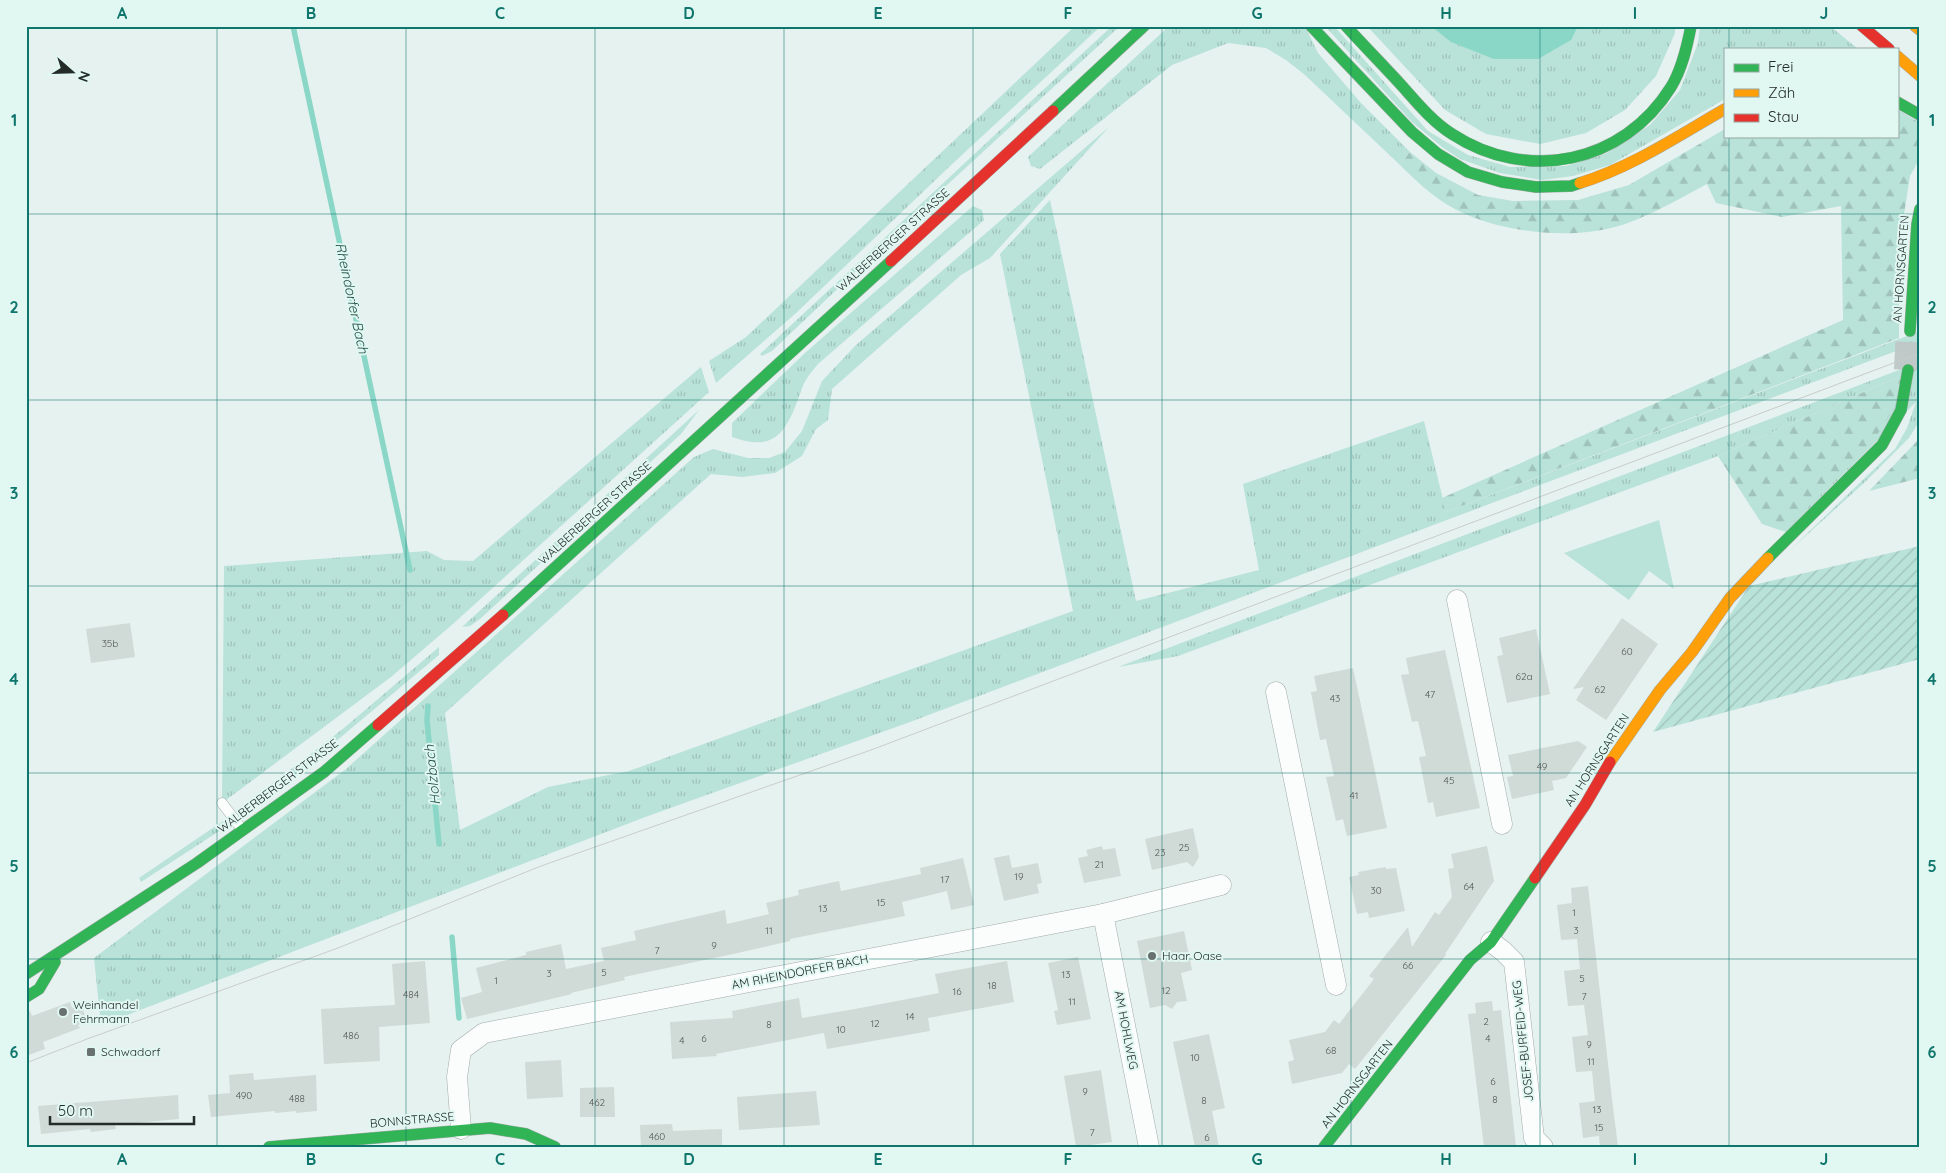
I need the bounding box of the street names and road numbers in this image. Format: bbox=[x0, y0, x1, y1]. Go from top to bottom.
street label: WALBERBERGER STRASSE bbox=[833, 185, 953, 294]
street label: AN HORNSGARTEN bbox=[1889, 215, 1912, 323]
street label: WALBERBERGER STRASSE bbox=[535, 458, 655, 567]
street label: AN HORNSGARTEN bbox=[1561, 710, 1632, 809]
street label: WALBERBERGER STRASSE bbox=[214, 735, 341, 836]
street label: AM RHEINDORFER BACH bbox=[730, 951, 870, 992]
street label: JOSEF-BURFEID-WEG bbox=[1509, 980, 1536, 1103]
street label: AM HOHLWEG bbox=[1111, 989, 1142, 1071]
street label: AN HORNSGARTEN bbox=[1317, 1037, 1396, 1131]
street label: BONNSTRASSE bbox=[369, 1108, 455, 1131]

